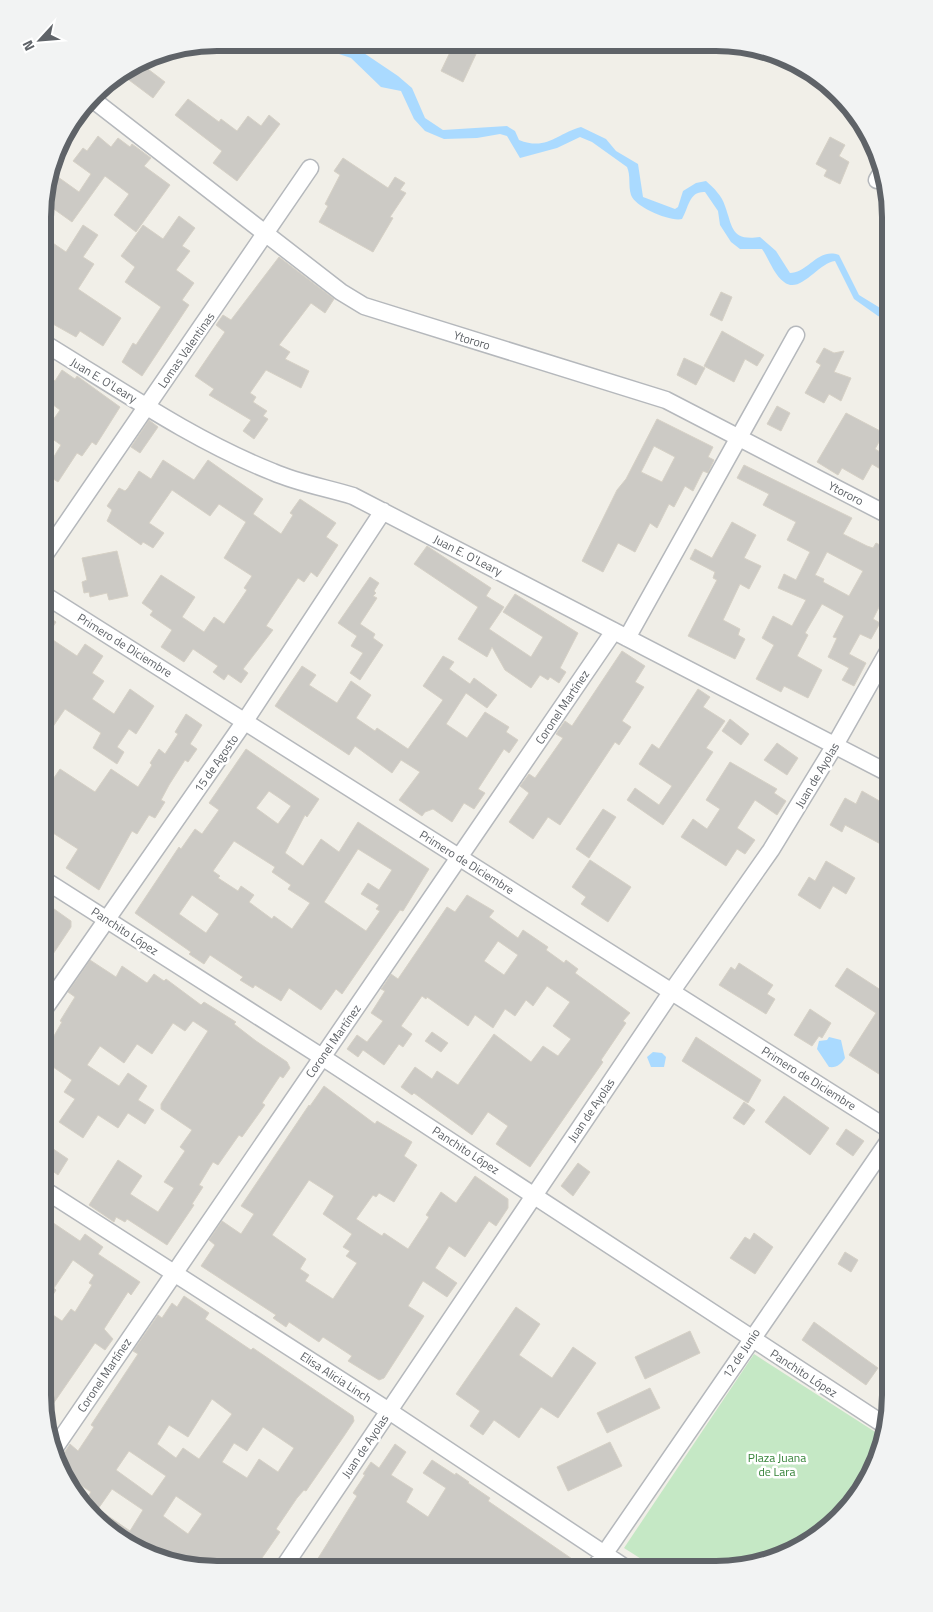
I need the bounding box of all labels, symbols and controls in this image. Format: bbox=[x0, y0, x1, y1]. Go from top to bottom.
north arrow bbox=[15, 15, 65, 65]
text: N bbox=[16, 37, 39, 55]
street label: Lomas Valentinas bbox=[153, 308, 220, 392]
street label: Ytororo bbox=[451, 325, 493, 355]
street label: Juan E. O'Leary bbox=[67, 353, 141, 408]
street label: Ytororo bbox=[825, 476, 867, 510]
street label: Juan E. O'Leary bbox=[430, 530, 506, 581]
street label: Primero de Diciembre bbox=[74, 608, 176, 682]
street label: Coronel Martínez bbox=[530, 666, 594, 748]
street label: 15 de Agosto bbox=[189, 730, 243, 796]
street label: Juan de Ayolas bbox=[790, 738, 844, 811]
street label: Primero de Diciembre bbox=[416, 825, 518, 899]
street label: Panchito López bbox=[88, 902, 162, 960]
street label: Coronel Martínez bbox=[301, 1000, 365, 1082]
street label: Primero de Diciembre bbox=[758, 1041, 860, 1115]
street label: Juan de Ayolas bbox=[563, 1074, 620, 1146]
street label: Panchito López bbox=[429, 1121, 503, 1179]
street label: 12 de Junio bbox=[717, 1324, 765, 1382]
street label: Coronel Martínez bbox=[72, 1334, 136, 1416]
street label: Panchito López bbox=[767, 1344, 841, 1402]
street label: Elisa Alicia Linch bbox=[297, 1347, 375, 1407]
street label: Juan de Ayolas bbox=[337, 1410, 394, 1482]
park label: Plaza Juana de Lara bbox=[748, 1448, 806, 1481]

